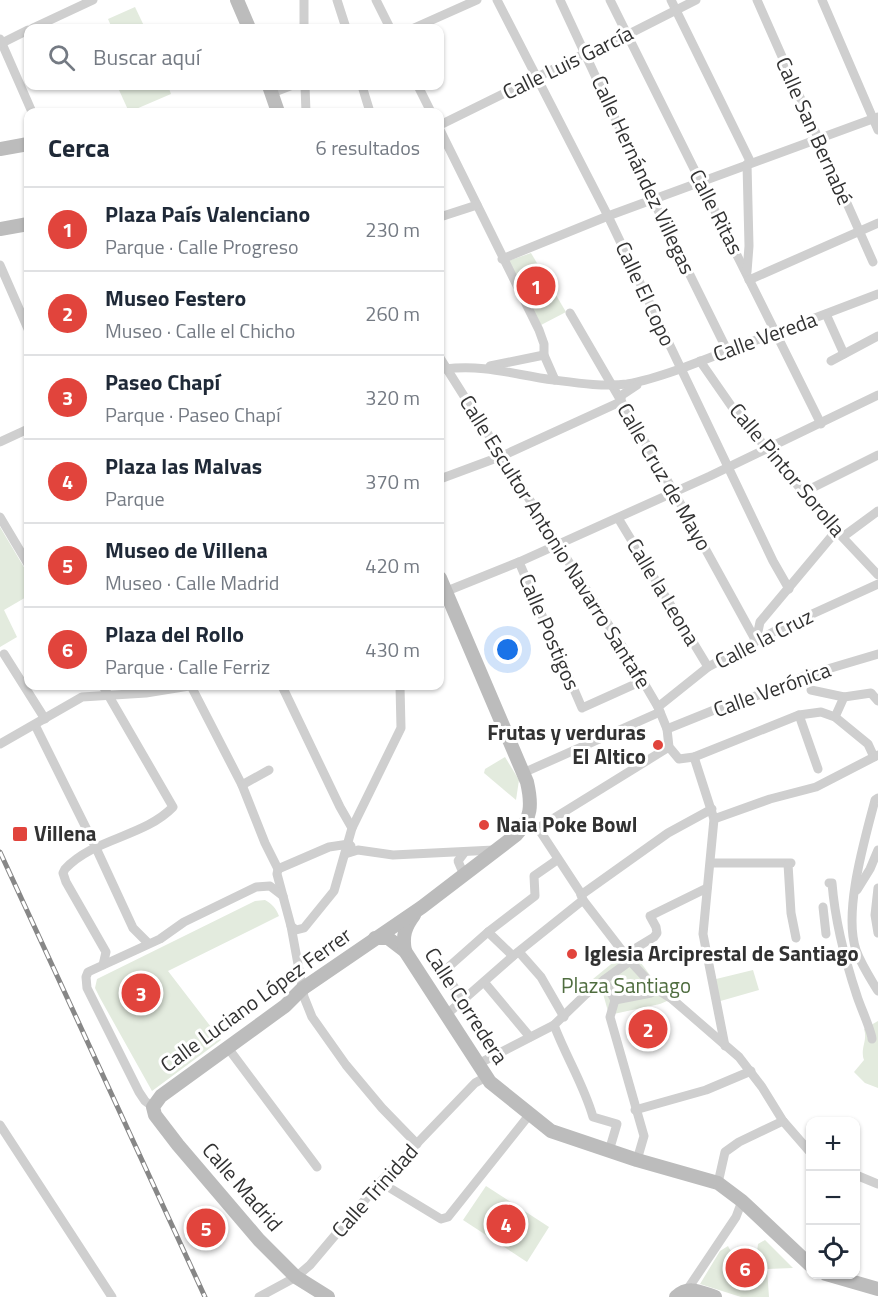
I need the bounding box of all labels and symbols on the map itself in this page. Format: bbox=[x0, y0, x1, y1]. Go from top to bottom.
street label: Calle Luis García bbox=[497, 16, 639, 108]
street label: Calle San Bernabé bbox=[768, 51, 862, 210]
street label: Calle Hernández Villegas bbox=[584, 70, 704, 279]
street label: Calle Ritas bbox=[682, 163, 752, 260]
street label: Calle El Copo bbox=[608, 236, 684, 351]
pin: 1 bbox=[516, 264, 556, 308]
street label: Calle Vereda bbox=[708, 302, 821, 370]
street label: Calle Escultor Antonio Navarro Santafe bbox=[452, 388, 660, 695]
street label: Calle Pintor Sorolla bbox=[722, 395, 854, 544]
street label: Calle Cruz de Mayo bbox=[609, 397, 720, 556]
street label: Calle la Leona bbox=[619, 532, 709, 652]
street label: Calle Postigos bbox=[511, 568, 589, 695]
street label: Calle la Cruz bbox=[709, 600, 818, 676]
your location bbox=[493, 635, 522, 664]
street label: Calle Verónica bbox=[709, 653, 835, 725]
place label: Frutas y verduras El Altico bbox=[487, 716, 646, 772]
marker: Frutas y verduras El Altico bbox=[651, 738, 665, 752]
place label: Naia Poke Bowl bbox=[496, 808, 637, 840]
place label: Villena bbox=[34, 817, 97, 849]
marker: Naia Poke Bowl bbox=[477, 818, 491, 832]
marker: Villena bbox=[11, 825, 29, 843]
street label: Calle Luciano López Ferrer bbox=[153, 919, 358, 1080]
place label: Iglesia Arciprestal de Santiago bbox=[584, 937, 859, 969]
street label: Calle Corredera bbox=[417, 941, 517, 1071]
marker: Iglesia Arciprestal de Santiago bbox=[565, 947, 579, 961]
park label: Plaza Santiago bbox=[561, 969, 691, 1001]
pin: 3 bbox=[122, 970, 160, 1016]
pin: 2 bbox=[628, 1006, 668, 1052]
street label: Calle Madrid bbox=[195, 1135, 291, 1238]
street label: Calle Trinidad bbox=[323, 1136, 425, 1244]
pin: 4 bbox=[486, 1202, 526, 1246]
pin: 5 bbox=[186, 1206, 226, 1250]
pin: 6 bbox=[726, 1246, 764, 1290]

